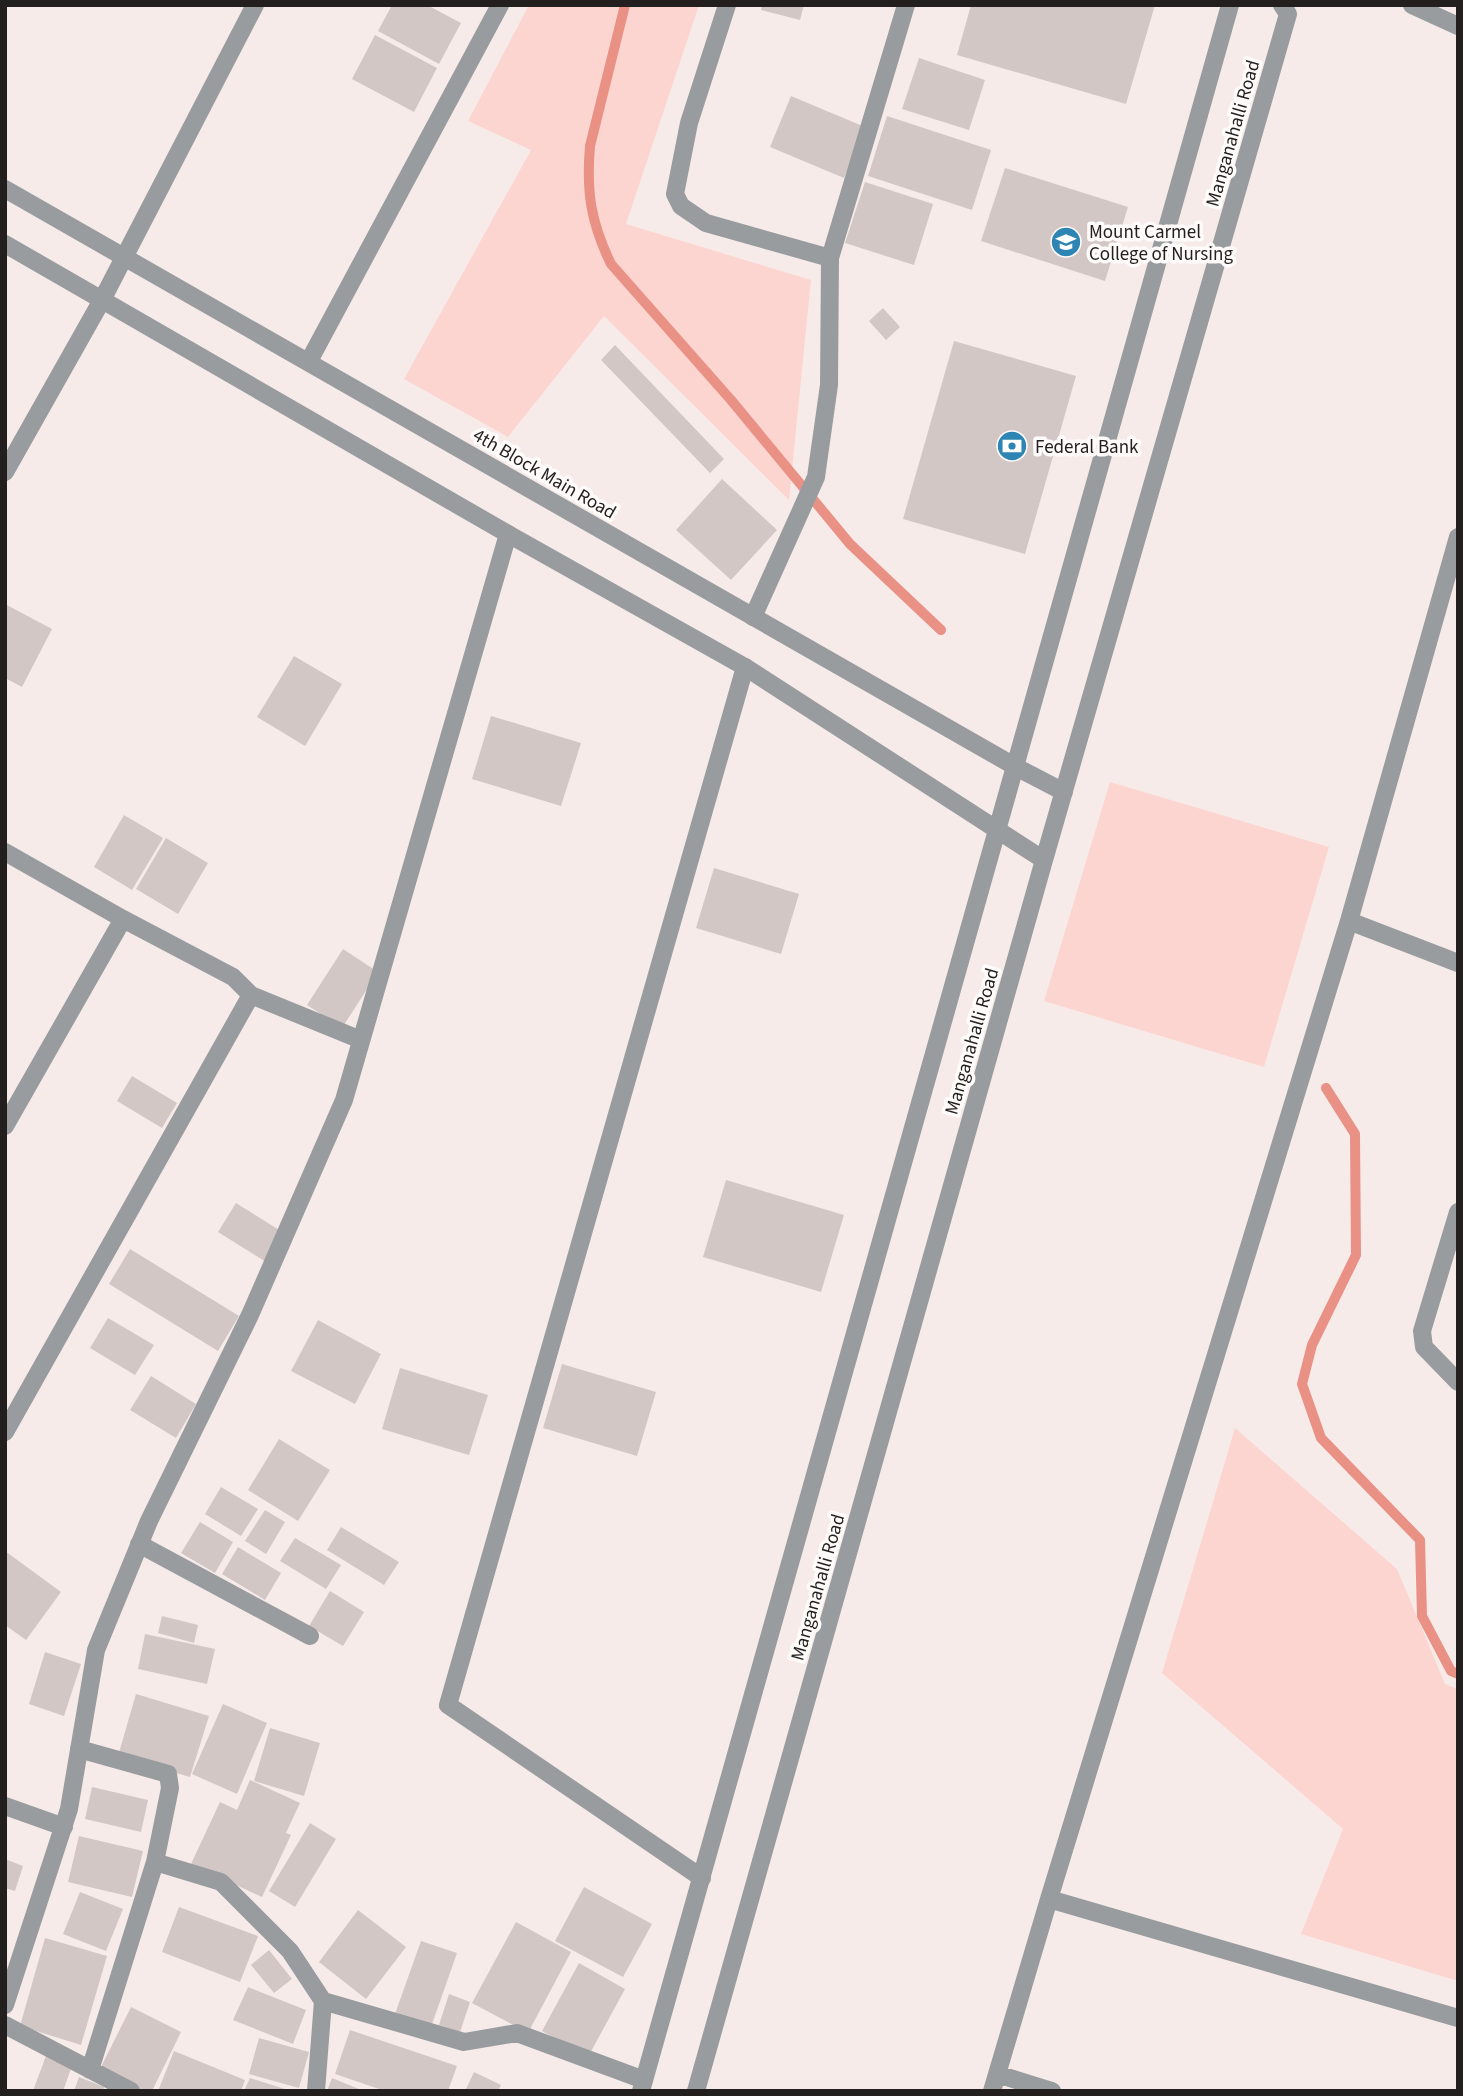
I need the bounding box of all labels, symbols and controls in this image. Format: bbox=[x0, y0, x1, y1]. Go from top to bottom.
street label: Manganahalli Road bbox=[1200, 57, 1267, 210]
place label: Mount Carmel College of Nursing bbox=[1089, 219, 1233, 268]
school or university icon: Mount Carmel College of Nursing bbox=[1049, 225, 1083, 259]
street label: 4th Block Main Road bbox=[468, 422, 621, 526]
bank icon: Federal Bank bbox=[995, 429, 1029, 463]
place label: Federal Bank bbox=[1035, 434, 1139, 461]
street label: Manganahalli Road bbox=[939, 965, 1006, 1118]
street label: Manganahalli Road bbox=[785, 1511, 852, 1664]

